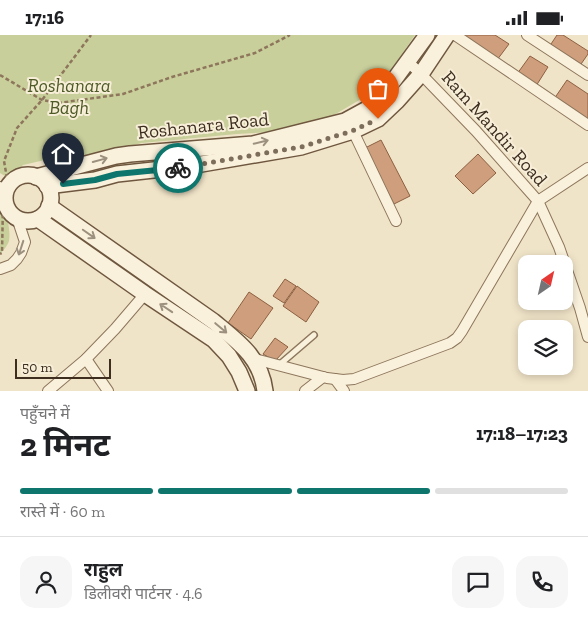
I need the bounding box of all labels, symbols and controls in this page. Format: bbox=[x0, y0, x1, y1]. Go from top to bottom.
text: 17:16 bbox=[25, 6, 64, 29]
street label: Ram Mandir Road bbox=[437, 66, 553, 191]
pin bbox=[357, 68, 399, 119]
park label: Roshanara Bagh bbox=[28, 74, 110, 119]
icon: bag bbox=[364, 75, 392, 103]
street label: Roshanara Road bbox=[136, 107, 270, 144]
pin bbox=[42, 133, 84, 184]
one-way arrow bbox=[253, 136, 269, 146]
icon: home bbox=[49, 140, 77, 168]
courier bbox=[153, 143, 203, 193]
icon: bike bbox=[164, 154, 192, 182]
one-way arrow bbox=[92, 155, 108, 165]
one-way arrow bbox=[82, 229, 96, 239]
one-way arrow bbox=[16, 240, 26, 256]
north arrow bbox=[518, 255, 572, 310]
map controls bbox=[518, 255, 573, 375]
one-way arrow bbox=[160, 303, 174, 313]
button: layers bbox=[518, 320, 573, 375]
one-way arrow bbox=[215, 322, 228, 334]
scale bar bbox=[15, 356, 111, 379]
text: 50 m bbox=[22, 359, 53, 376]
text: पहुँचने में bbox=[20, 404, 70, 423]
text: 17:18–17:23 bbox=[476, 422, 568, 445]
text: 2 मिनट bbox=[20, 426, 110, 464]
text: रास्ते में · 60 m bbox=[20, 502, 105, 521]
button: person bbox=[20, 556, 72, 608]
button: chat bbox=[452, 556, 504, 608]
button: phone bbox=[516, 556, 568, 608]
text: राहुल bbox=[84, 558, 123, 581]
text: डिलीवरी पार्टनर · 4.6 bbox=[84, 584, 203, 603]

